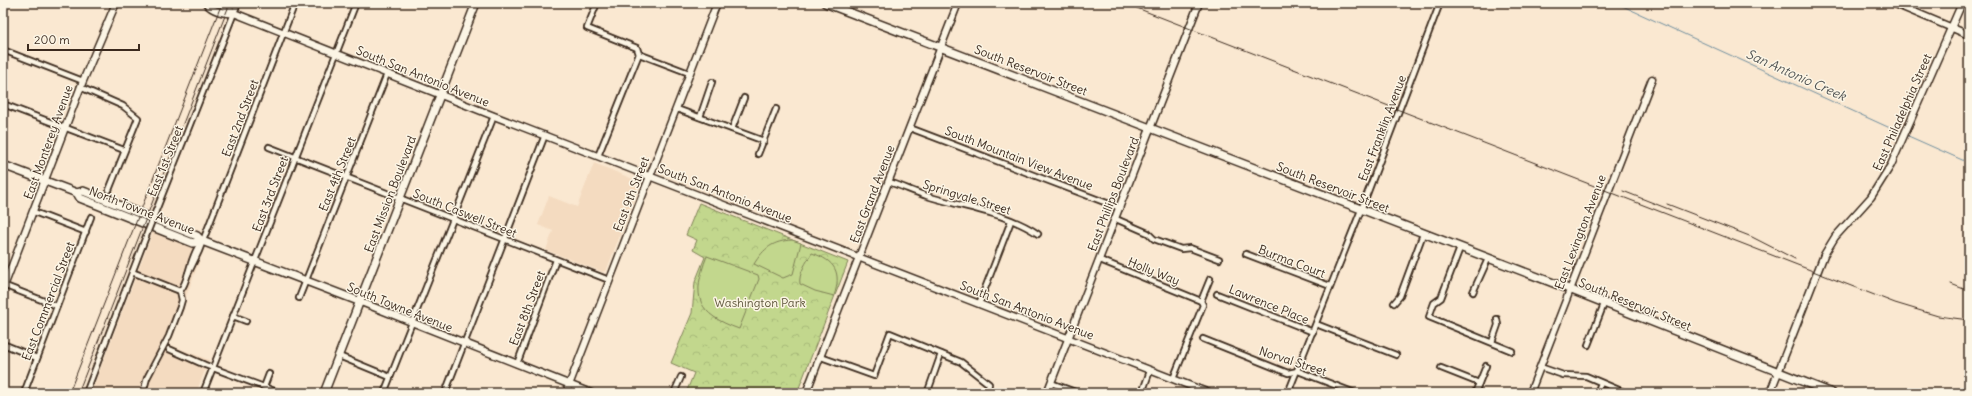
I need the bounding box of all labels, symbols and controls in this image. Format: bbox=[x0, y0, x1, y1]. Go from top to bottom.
scale bar bbox=[28, 26, 139, 52]
text: 200 m bbox=[34, 32, 70, 47]
street label: South San Antonio Avenue bbox=[354, 42, 492, 110]
street label: South Reservoir Street bbox=[972, 42, 1090, 98]
water label: San Antonio Creek bbox=[1743, 45, 1850, 105]
street label: East Philadelphia Street bbox=[1869, 51, 1935, 173]
street label: East Franklin Avenue bbox=[1355, 73, 1409, 183]
street label: East 2nd Street bbox=[218, 77, 262, 159]
street label: East Monterey Avenue bbox=[20, 83, 76, 201]
street label: East 1st Street bbox=[144, 123, 186, 199]
street label: South Mountain View Avenue bbox=[943, 123, 1095, 193]
street label: East Mission Boulevard bbox=[361, 134, 419, 254]
street label: East 4th Street bbox=[315, 135, 359, 213]
street label: East Phillips Boulevard bbox=[1084, 135, 1142, 253]
street label: East Grand Avenue bbox=[846, 143, 898, 245]
street label: East 3rd Street bbox=[249, 154, 291, 234]
street label: East 9th Street bbox=[610, 155, 652, 233]
street label: South Reservoir Street bbox=[1274, 159, 1392, 215]
street label: South San Antonio Avenue bbox=[656, 160, 794, 226]
street label: East Lexington Avenue bbox=[1551, 172, 1609, 292]
street label: Springvale Street bbox=[921, 176, 1013, 218]
street label: North Towne Avenue bbox=[87, 183, 197, 237]
street label: South Caswell Street bbox=[411, 185, 519, 241]
street label: East Commercial Street bbox=[18, 239, 78, 363]
street label: Burma Court bbox=[1256, 241, 1328, 281]
street label: Holly Way bbox=[1126, 254, 1182, 288]
street label: East 8th Street bbox=[506, 269, 548, 347]
street label: South Reservoir Street bbox=[1577, 275, 1693, 333]
street label: South San Antonio Avenue bbox=[958, 277, 1096, 343]
street label: South Towne Avenue bbox=[345, 279, 455, 335]
street label: Lawrence Place bbox=[1227, 281, 1311, 327]
park label: Washington Park bbox=[714, 295, 806, 310]
street label: Norval Street bbox=[1257, 343, 1329, 379]

